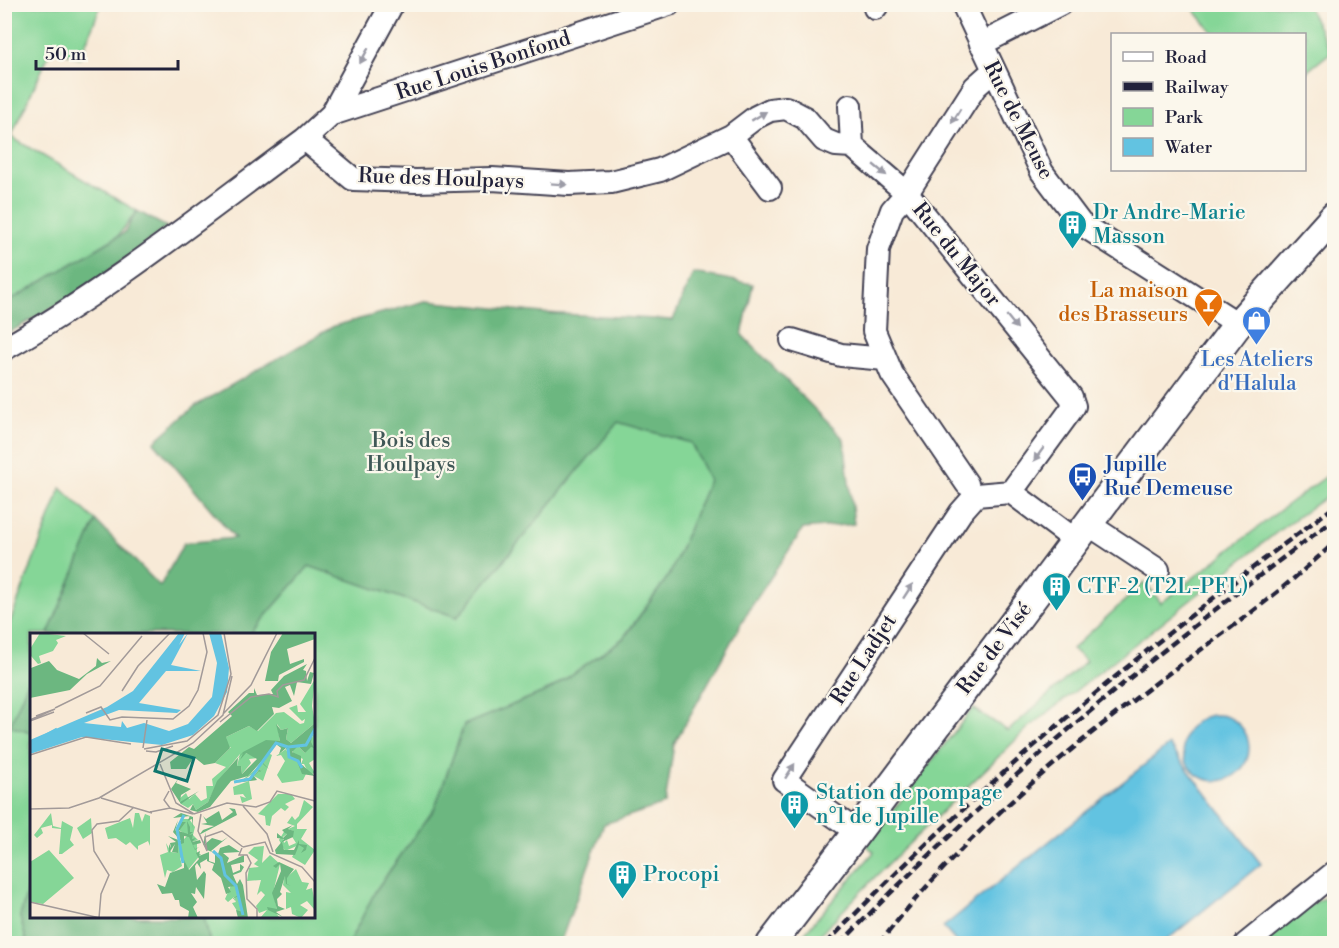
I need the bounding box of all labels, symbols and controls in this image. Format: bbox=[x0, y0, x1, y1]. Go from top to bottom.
street label: Rue Louis Bonfond bbox=[393, 25, 574, 106]
scale bar bbox=[36, 33, 178, 71]
legend bbox=[1111, 33, 1306, 171]
text: 50 m bbox=[45, 43, 87, 66]
text: Road bbox=[1165, 46, 1208, 69]
one-way arrow bbox=[359, 48, 369, 65]
street label: Rue de Meuse bbox=[977, 57, 1059, 184]
text: Railway bbox=[1165, 76, 1229, 99]
text: Park bbox=[1165, 106, 1204, 129]
one-way arrow bbox=[951, 108, 962, 124]
one-way arrow bbox=[751, 111, 768, 121]
text: Water bbox=[1164, 136, 1213, 159]
street label: Rue des Houlpays bbox=[357, 163, 525, 195]
one-way arrow bbox=[872, 163, 887, 176]
one-way arrow bbox=[549, 179, 568, 188]
street label: Rue du Major bbox=[906, 197, 1006, 312]
place label: Dr Andre-Marie Masson bbox=[1093, 200, 1246, 250]
building icon: Dr Andre-Marie Masson bbox=[1056, 208, 1088, 250]
place label: La maison des Brasseurs bbox=[1058, 278, 1188, 328]
bar icon: La maison des Brasseurs bbox=[1193, 286, 1225, 328]
shop icon: Les Ateliers d'Halula bbox=[1241, 304, 1273, 346]
one-way arrow bbox=[1005, 315, 1017, 330]
place label: Les Ateliers d'Halula bbox=[1201, 347, 1313, 397]
park label: Bois des Houlpays bbox=[367, 428, 455, 478]
one-way arrow bbox=[1034, 446, 1046, 461]
place label: Jupille Rue Demeuse bbox=[1103, 452, 1233, 502]
bus stop icon: Jupille Rue Demeuse bbox=[1067, 460, 1099, 502]
building icon: CTF-2 (T2L-PFL) bbox=[1040, 570, 1072, 612]
place label: CTF-2 (T2L-PFL) bbox=[1077, 574, 1249, 600]
one-way arrow bbox=[902, 583, 913, 599]
street label: Rue de Visé bbox=[952, 597, 1038, 700]
street label: Rue Ladjet bbox=[825, 609, 903, 710]
inset map bbox=[30, 633, 315, 918]
one-way arrow bbox=[784, 763, 795, 780]
place label: Station de pompage n°1 de Jupille bbox=[816, 780, 1003, 830]
building icon: Station de pompage n°1 de Jupille bbox=[779, 788, 811, 830]
building icon: Procopi bbox=[606, 858, 638, 900]
place label: Procopi bbox=[643, 862, 720, 888]

